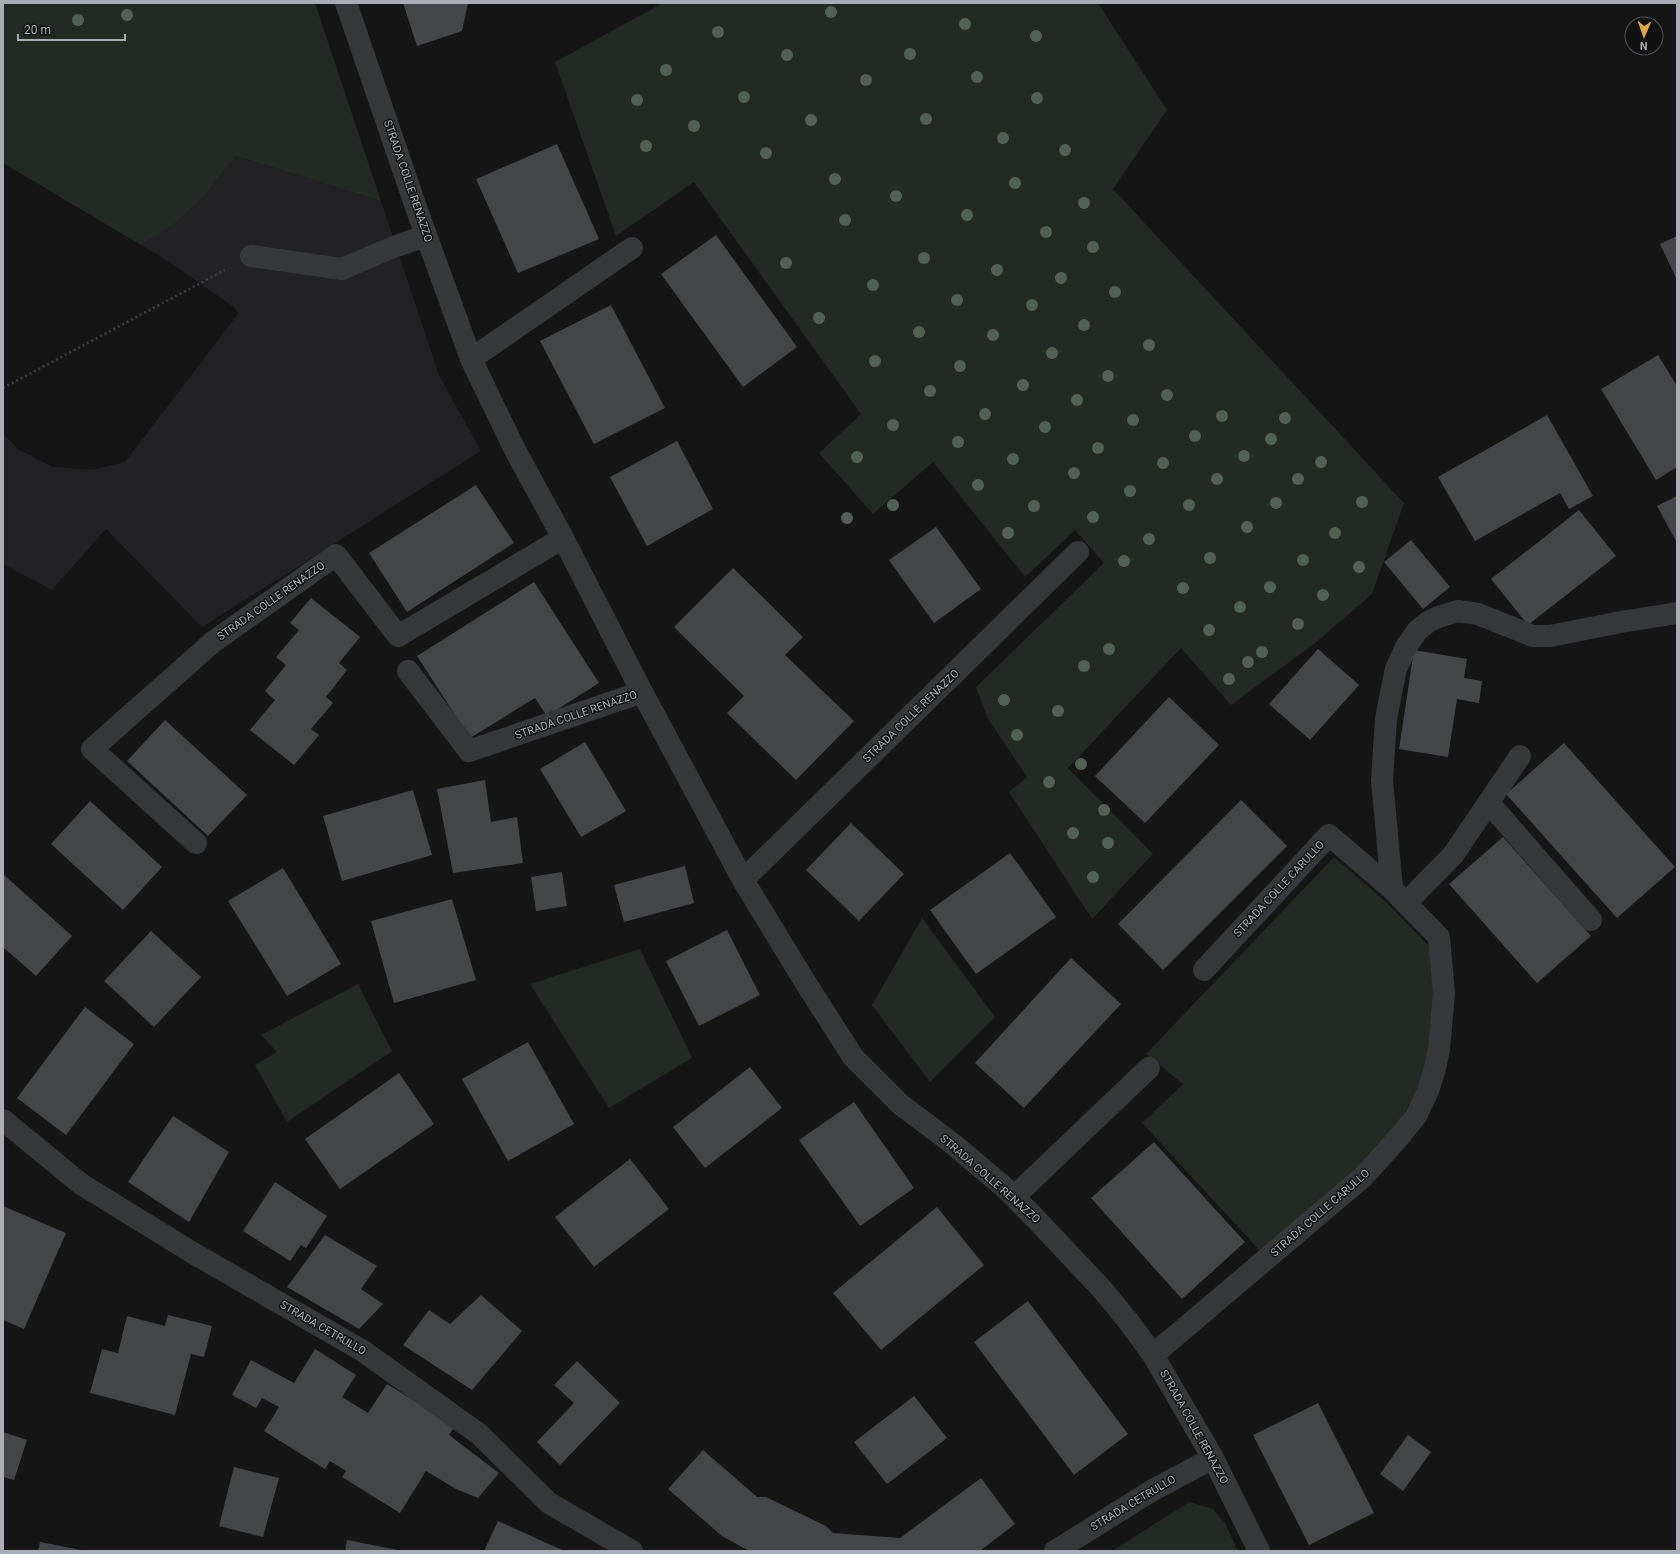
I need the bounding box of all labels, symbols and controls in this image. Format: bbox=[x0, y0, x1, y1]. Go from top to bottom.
scale bar bbox=[18, 16, 125, 42]
north arrow bbox=[1624, 16, 1664, 56]
text: 20 m bbox=[24, 23, 51, 37]
text: N bbox=[1639, 39, 1648, 52]
street label: STRADA COLLE RENAZZO bbox=[381, 118, 435, 244]
street label: STRADA COLLE RENAZZO bbox=[215, 559, 327, 643]
street label: STRADA COLLE RENAZZO bbox=[860, 667, 962, 765]
street label: STRADA COLLE RENAZZO bbox=[513, 688, 639, 742]
street label: STRADA COLLE CARULLO bbox=[1231, 838, 1327, 940]
street label: STRADA COLLE RENAZZO bbox=[937, 1132, 1043, 1226]
street label: STRADA COLLE CARULLO bbox=[1268, 1166, 1372, 1260]
street label: STRADA CETRULLO bbox=[278, 1298, 368, 1358]
street label: STRADA COLLE RENAZZO bbox=[1157, 1368, 1231, 1486]
street label: STRADA CETRULLO bbox=[1088, 1472, 1178, 1534]

